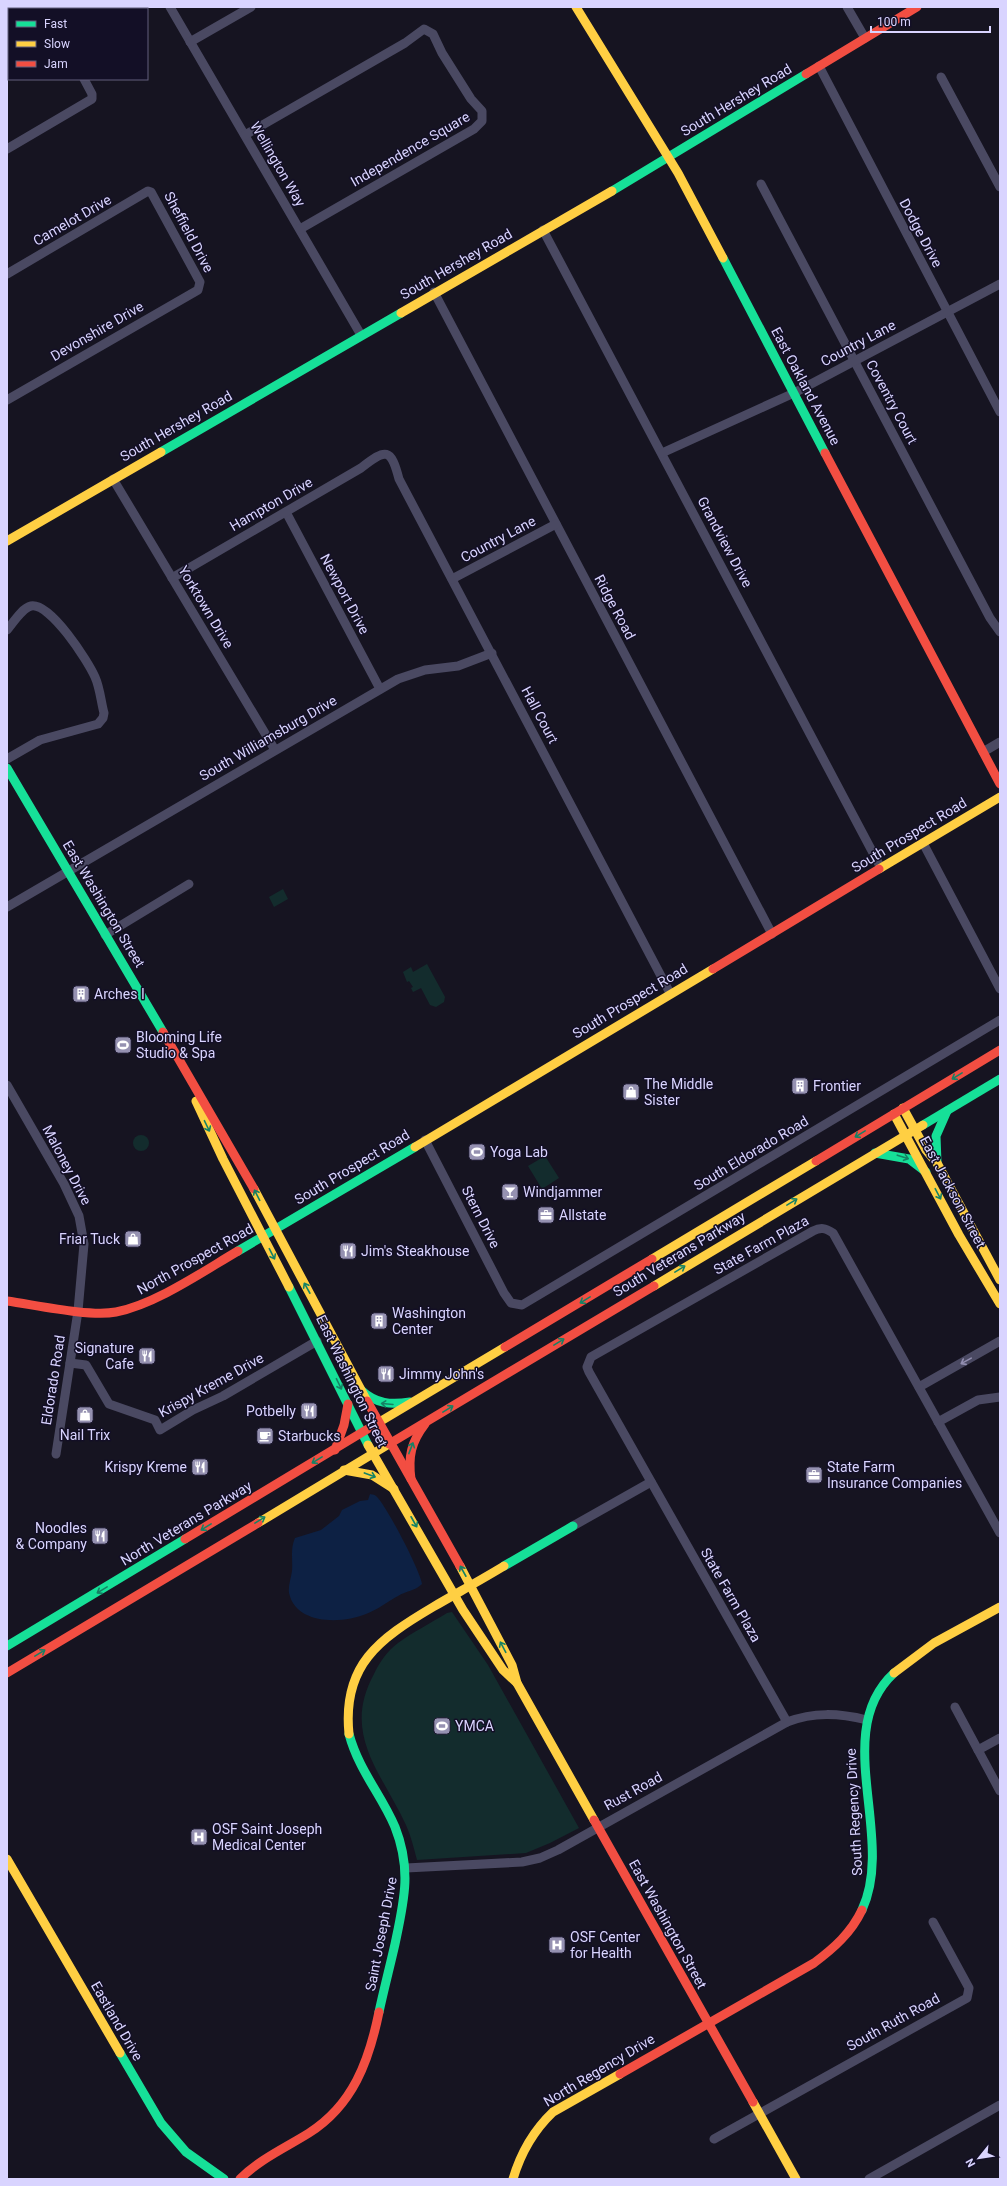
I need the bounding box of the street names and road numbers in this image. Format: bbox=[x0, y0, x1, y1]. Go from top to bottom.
street label: South Hershey Road bbox=[678, 61, 794, 139]
street label: Independence Square bbox=[348, 108, 472, 190]
street label: Wellington Way bbox=[247, 119, 309, 210]
street label: Sheffield Drive bbox=[161, 189, 217, 275]
street label: Camelot Drive bbox=[30, 191, 114, 249]
street label: Dodge Drive bbox=[896, 196, 946, 270]
street label: South Hershey Road bbox=[397, 225, 515, 303]
street label: Devonshire Drive bbox=[48, 298, 146, 364]
street label: Country Lane bbox=[818, 317, 898, 369]
street label: East Oakland Avenue bbox=[768, 324, 844, 448]
street label: Coventry Court bbox=[863, 357, 921, 447]
street label: South Hershey Road bbox=[117, 387, 235, 465]
street label: Hampton Drive bbox=[227, 474, 315, 534]
street label: Grandview Drive bbox=[694, 494, 756, 590]
street label: Country Lane bbox=[458, 513, 538, 565]
street label: Newport Drive bbox=[317, 551, 373, 637]
street label: Yorktown Drive bbox=[175, 563, 237, 651]
street label: Ridge Road bbox=[591, 572, 639, 642]
street label: Hall Court bbox=[518, 684, 562, 747]
street label: South Williamsburg Drive bbox=[196, 692, 340, 784]
street label: South Prospect Road bbox=[849, 794, 969, 876]
street label: East Washington Street bbox=[60, 838, 148, 971]
street label: South Prospect Road bbox=[570, 960, 690, 1042]
street label: South Eldorado Road bbox=[691, 1113, 811, 1193]
street label: Maloney Drive bbox=[39, 1122, 95, 1208]
street label: South Prospect Road bbox=[292, 1126, 412, 1208]
street label: East Jackson Street bbox=[917, 1134, 989, 1251]
street label: Stern Drive bbox=[459, 1183, 503, 1251]
street label: South Veterans Parkway bbox=[610, 1208, 748, 1300]
street label: State Farm Plaza bbox=[711, 1212, 811, 1278]
street label: North Prospect Road bbox=[134, 1220, 256, 1298]
street label: East Washington Street bbox=[313, 1312, 391, 1450]
street label: Eldorado Road bbox=[38, 1334, 68, 1426]
street label: Krispy Kreme Drive bbox=[156, 1350, 266, 1420]
street label: North Veterans Parkway bbox=[117, 1477, 255, 1569]
street label: State Farm Plaza bbox=[698, 1545, 764, 1645]
street label: South Regency Drive bbox=[843, 1748, 865, 1876]
street label: Rust Road bbox=[601, 1769, 665, 1813]
street label: East Washington Street bbox=[626, 1857, 710, 1992]
street label: Saint Joseph Drive bbox=[362, 1876, 400, 1992]
street label: Eastland Drive bbox=[88, 1978, 146, 2064]
street label: South Ruth Road bbox=[844, 1990, 942, 2054]
street label: North Regency Drive bbox=[541, 2030, 657, 2110]

